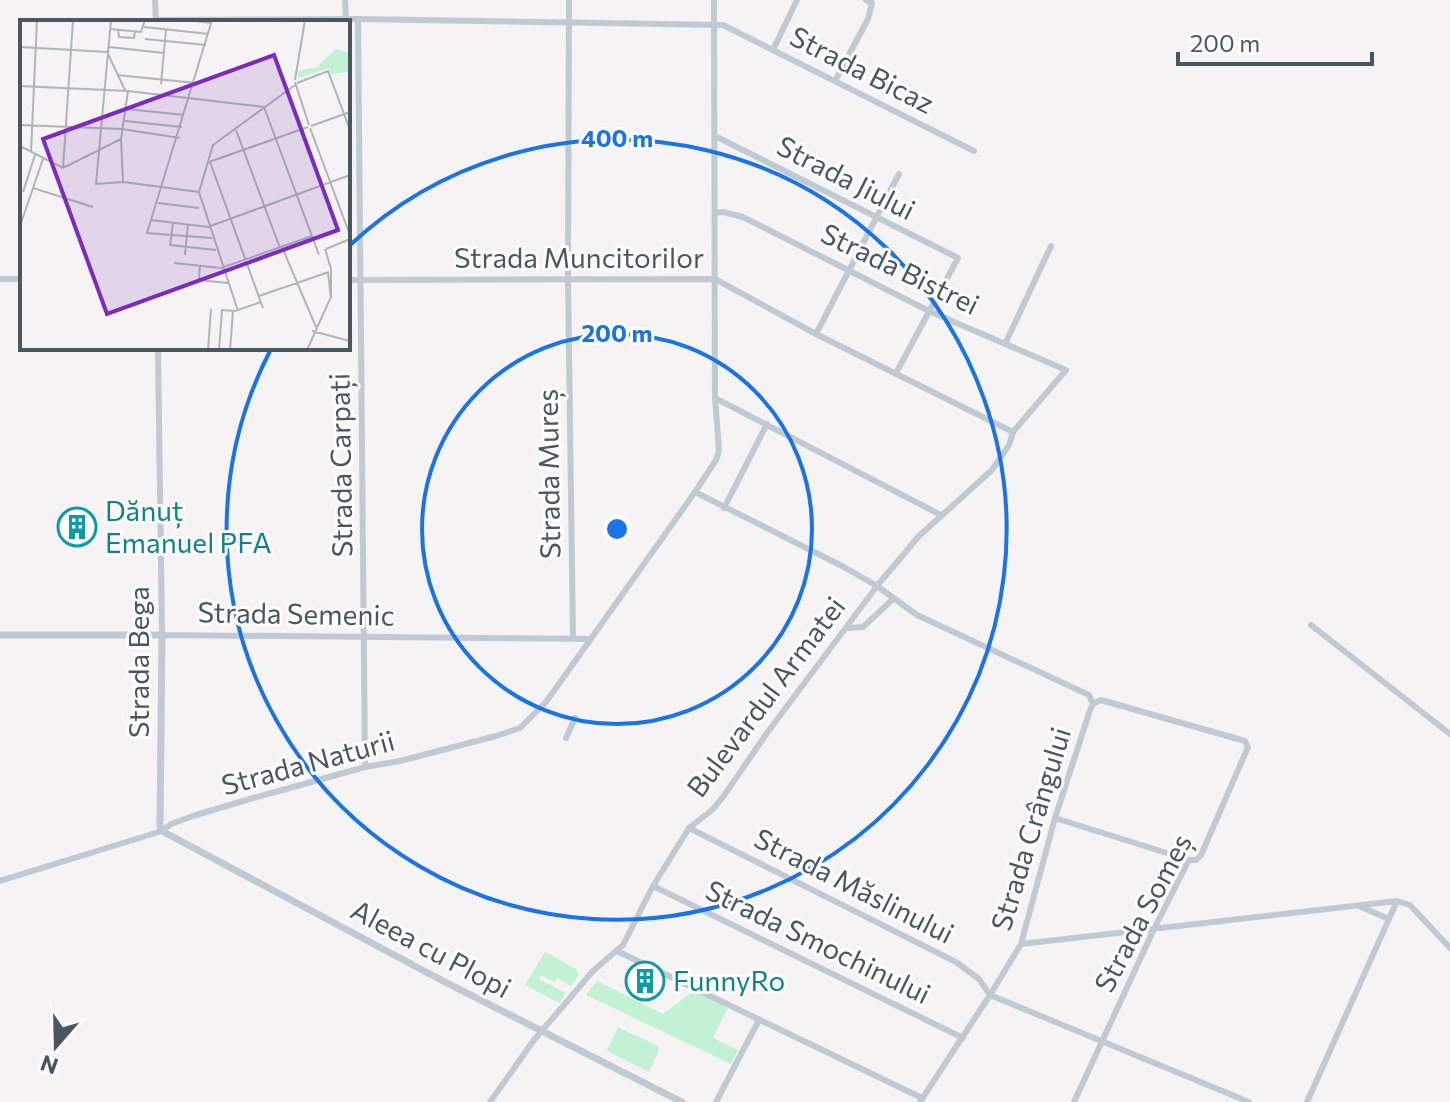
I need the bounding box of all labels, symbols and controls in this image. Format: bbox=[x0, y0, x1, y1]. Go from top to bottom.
scale bar bbox=[1178, 16, 1372, 66]
street label: Strada Bicaz bbox=[785, 18, 940, 120]
inset map bbox=[20, 20, 350, 350]
text: 200 m bbox=[1190, 28, 1260, 57]
text: 400 m bbox=[581, 123, 653, 152]
street label: Strada Jiului bbox=[772, 128, 921, 226]
street label: Strada Bistrei bbox=[816, 215, 985, 321]
street label: Strada Muncitorilor bbox=[454, 240, 704, 274]
text: 200 m bbox=[582, 318, 652, 347]
street label: Strada Carpați bbox=[321, 373, 361, 557]
street label: Strada Mureș bbox=[530, 389, 568, 559]
place label: Dănuț Emanuel PFA bbox=[105, 493, 271, 559]
building icon: Dănuț Emanuel PFA bbox=[56, 506, 98, 548]
centre of rings bbox=[603, 515, 631, 543]
street label: Strada Bega bbox=[121, 586, 155, 738]
street label: Bulevardul Armatei bbox=[679, 590, 852, 803]
street label: Strada Semenic bbox=[197, 594, 395, 632]
street label: Strada Naturii bbox=[217, 723, 398, 801]
street label: Strada Crângului bbox=[983, 723, 1077, 934]
street label: Strada Măslinului bbox=[749, 820, 960, 950]
street label: Strada Someș bbox=[1086, 828, 1200, 998]
street label: Strada Smochinului bbox=[701, 872, 936, 1010]
street label: Aleea cu Plopi bbox=[346, 892, 517, 1004]
building icon: FunnyRo bbox=[624, 960, 666, 1002]
place label: FunnyRo bbox=[673, 963, 785, 997]
north arrow bbox=[16, 1006, 96, 1086]
text: N bbox=[37, 1050, 61, 1081]

